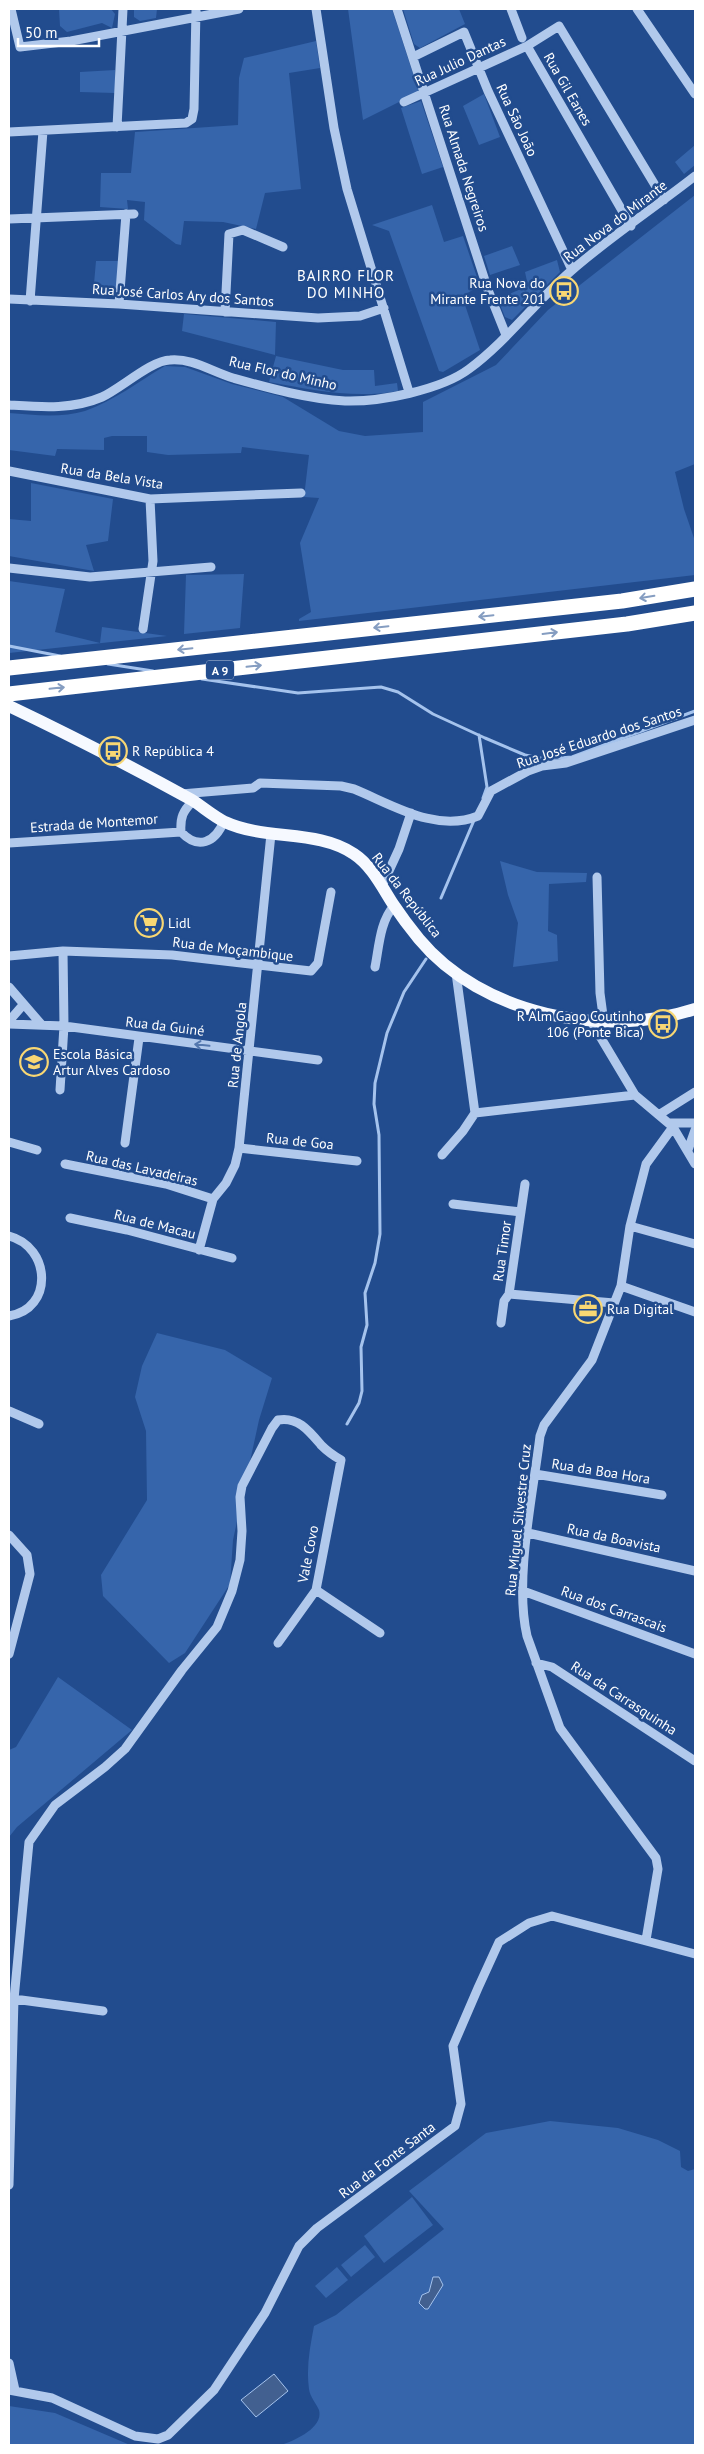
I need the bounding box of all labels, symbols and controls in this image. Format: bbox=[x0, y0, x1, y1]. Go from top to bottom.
scale bar bbox=[18, 15, 99, 47]
text: 50 m bbox=[25, 23, 58, 42]
street label: Rua Julio Dantas bbox=[412, 32, 509, 90]
street label: Rua Gil Eanes bbox=[540, 49, 596, 129]
street label: Rua São João bbox=[492, 81, 542, 159]
street label: Rua Almada Negreiros bbox=[435, 102, 493, 234]
street label: Rua Nova do Mirante bbox=[560, 176, 670, 266]
district label: BAIRRO FLOR DO MINHO bbox=[297, 266, 395, 302]
place label: Rua Nova do Mirante Frente 201 bbox=[430, 274, 545, 308]
bus stop icon: Rua Nova do Mirante Frente 201 bbox=[549, 276, 579, 306]
street label: Rua José Carlos Ary dos Santos bbox=[91, 280, 275, 310]
street label: Rua Flor do Minho bbox=[227, 352, 339, 394]
street label: Rua da Bela Vista bbox=[59, 459, 165, 493]
one-way arrow bbox=[640, 593, 656, 603]
one-way arrow bbox=[478, 611, 494, 621]
one-way arrow bbox=[373, 622, 389, 632]
one-way arrow bbox=[541, 628, 557, 638]
one-way arrow bbox=[177, 644, 193, 654]
road number: A 9 bbox=[206, 660, 234, 680]
one-way arrow bbox=[245, 661, 261, 671]
one-way arrow bbox=[49, 683, 65, 693]
street label: Rua José Eduardo dos Santos bbox=[514, 702, 684, 772]
bus stop icon: R República 4 bbox=[98, 736, 128, 766]
place label: R República 4 bbox=[132, 742, 214, 760]
street label: Estrada de Montemor bbox=[30, 810, 159, 836]
street label: Rua da República bbox=[368, 849, 446, 941]
supermarket icon: Lidl bbox=[134, 908, 164, 938]
place label: Lidl bbox=[168, 914, 191, 932]
street label: Rua de Moçambique bbox=[172, 933, 294, 965]
street label: Rua de Angola bbox=[224, 1001, 250, 1089]
place label: R Alm Gago Coutinho 106 (Ponte Bica) bbox=[517, 1007, 644, 1041]
bus stop icon: R Alm Gago Coutinho 106 (Ponte Bica) bbox=[648, 1009, 678, 1039]
street label: Rua da Guiné bbox=[125, 1012, 205, 1040]
one-way arrow bbox=[194, 1040, 210, 1050]
place label: Escola Básica Artur Alves Cardoso bbox=[53, 1045, 170, 1079]
school or university icon: Escola Básica Artur Alves Cardoso bbox=[19, 1047, 49, 1077]
street label: Rua de Goa bbox=[265, 1129, 335, 1154]
street label: Rua das Lavadeiras bbox=[84, 1146, 200, 1190]
street label: Rua de Macau bbox=[112, 1205, 198, 1243]
street label: Rua Timor bbox=[489, 1219, 515, 1283]
office icon: Rua Digital bbox=[573, 1294, 603, 1324]
place label: Rua Digital bbox=[607, 1300, 673, 1318]
street label: Rua Miguel Silvestre Cruz bbox=[501, 1443, 535, 1597]
street label: Rua da Boa Hora bbox=[550, 1454, 652, 1488]
street label: Rua da Boavista bbox=[565, 1519, 663, 1557]
street label: Vale Covo bbox=[293, 1524, 322, 1585]
street label: Rua dos Carrascais bbox=[559, 1582, 669, 1636]
street label: Rua da Carrasquinha bbox=[568, 1657, 680, 1739]
street label: Rua da Fonte Santa bbox=[335, 2118, 439, 2202]

